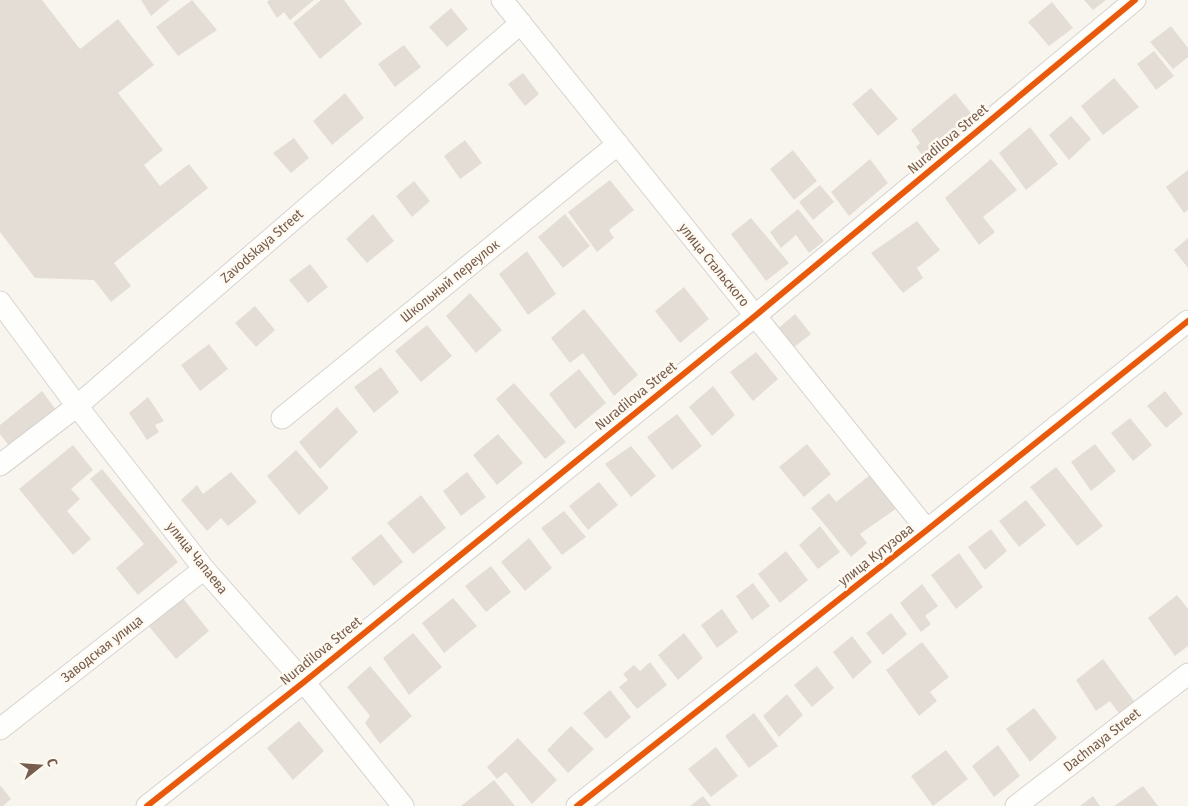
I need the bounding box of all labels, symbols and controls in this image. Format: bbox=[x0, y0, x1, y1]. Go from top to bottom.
street label: Nuradilova Street bbox=[904, 100, 992, 178]
street label: Zavodskaya Street bbox=[217, 205, 307, 286]
street label: улица Стальского bbox=[675, 220, 753, 310]
street label: Школьный переулок bbox=[397, 236, 503, 326]
street label: Nuradilova Street bbox=[592, 358, 680, 434]
street label: улица Чапаева bbox=[163, 519, 231, 598]
street label: улица Кутузова bbox=[835, 520, 917, 590]
street label: Заводская улица bbox=[58, 612, 146, 686]
street label: Nuradilova Street bbox=[277, 613, 365, 689]
street label: Dachnaya Street bbox=[1060, 704, 1144, 775]
north arrow bbox=[15, 741, 65, 791]
text: С bbox=[43, 756, 61, 769]

